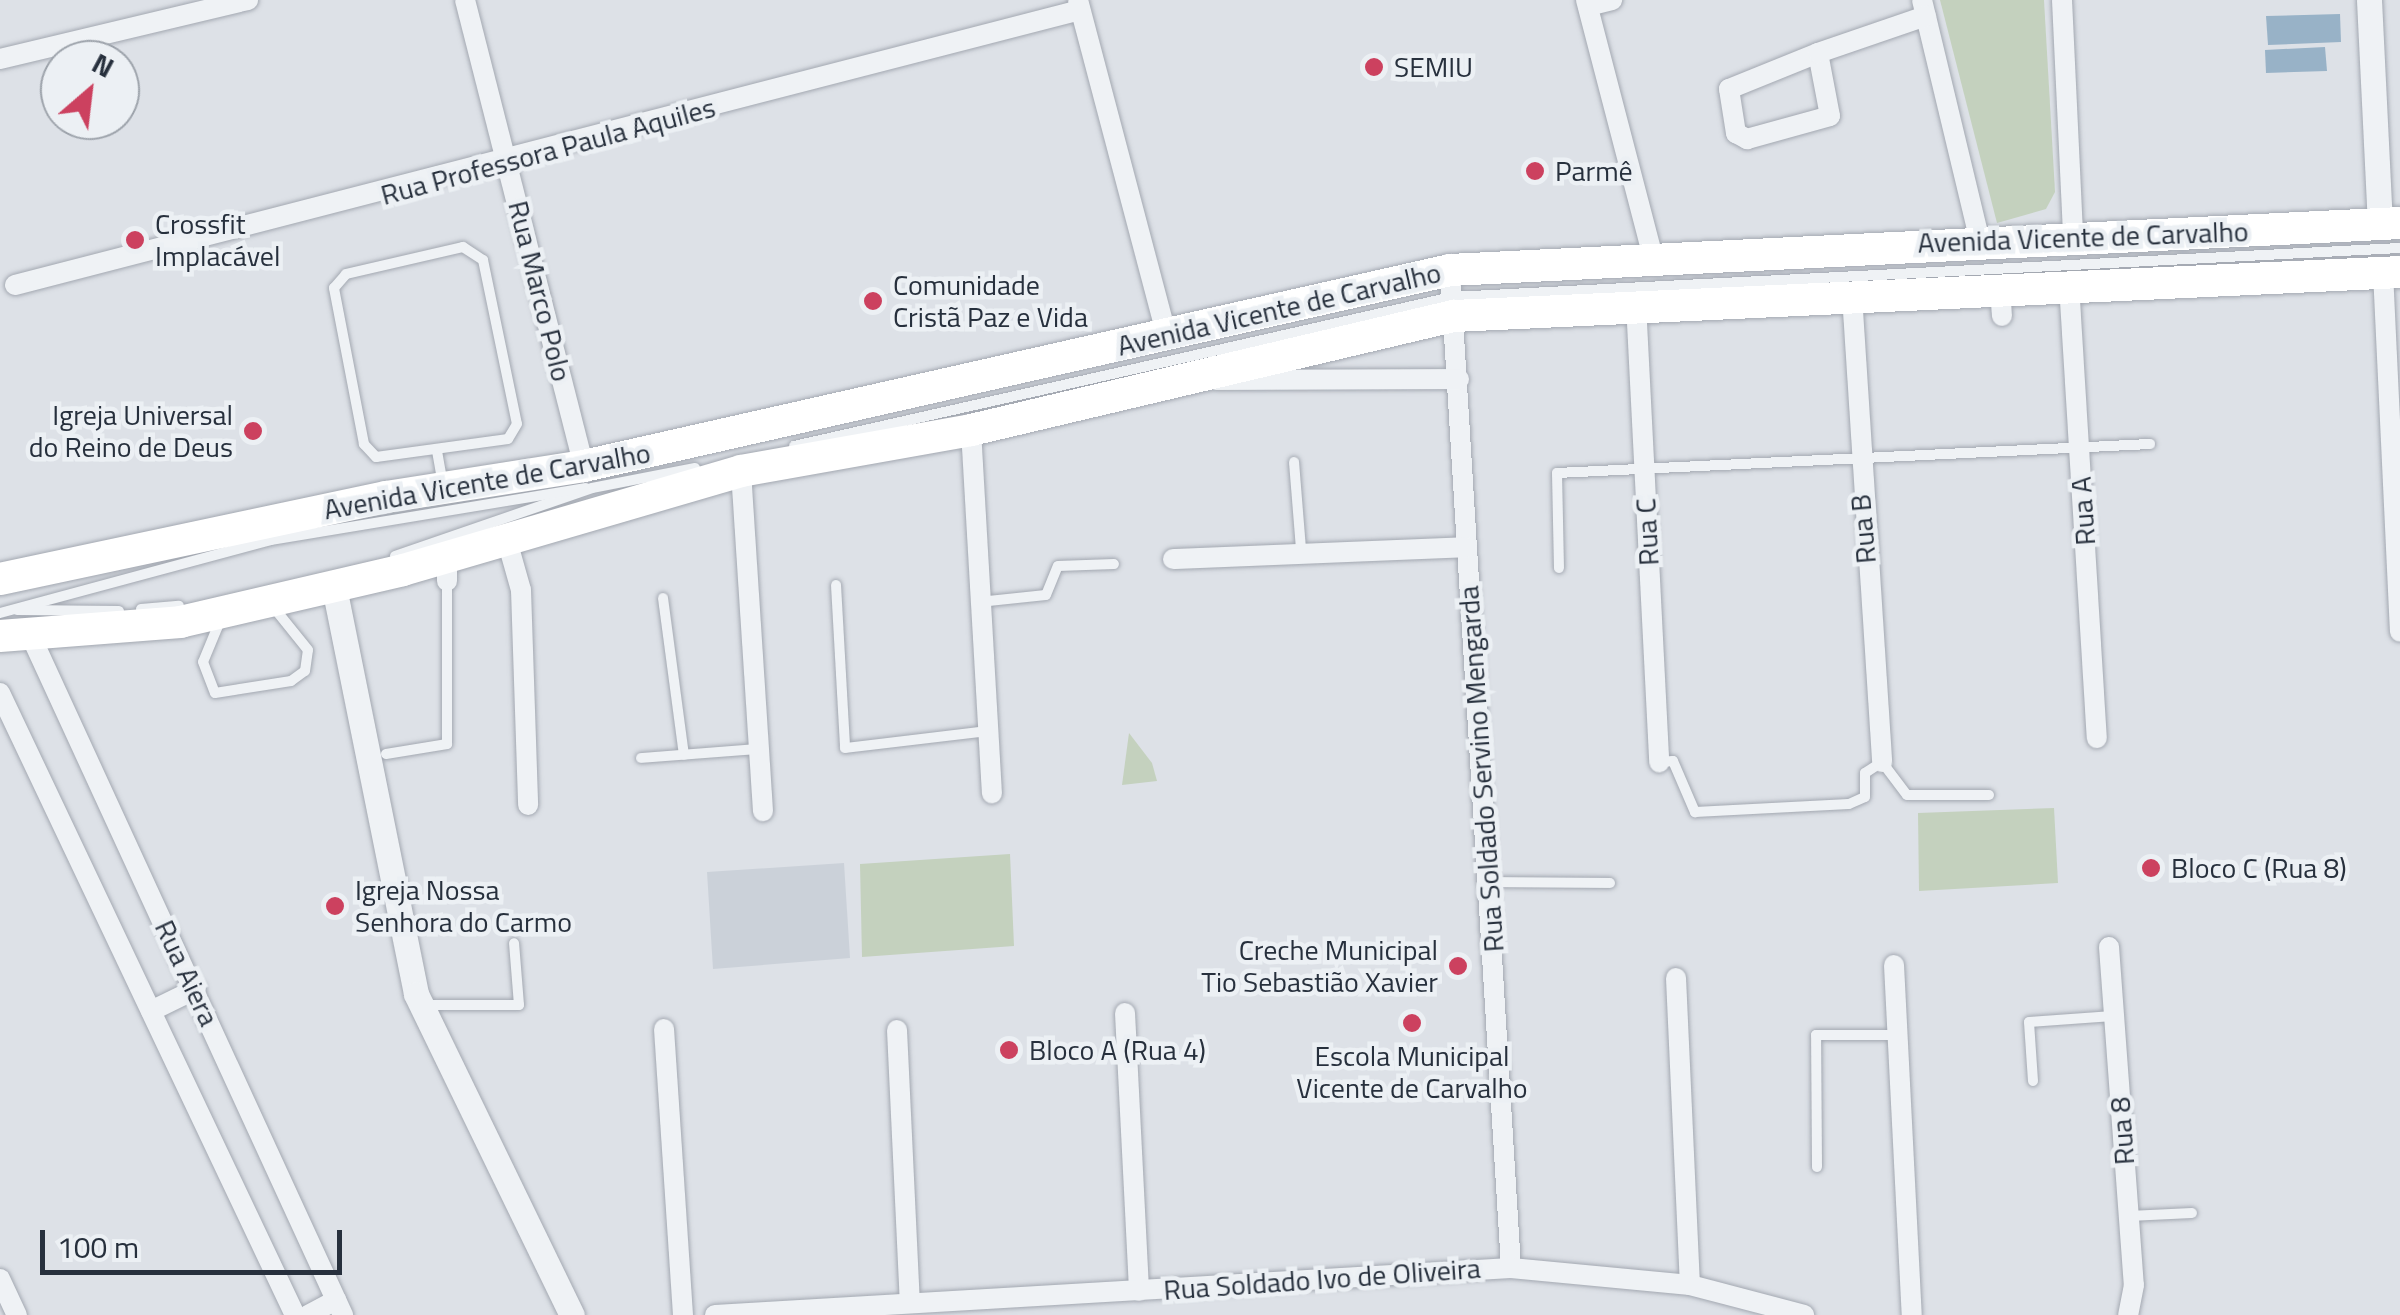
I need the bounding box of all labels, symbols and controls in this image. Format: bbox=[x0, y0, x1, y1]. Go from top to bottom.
north arrow bbox=[40, 40, 140, 140]
text: N bbox=[85, 41, 122, 88]
place label: SEMIU bbox=[1394, 50, 1473, 84]
marker: SEMIU bbox=[1363, 56, 1385, 78]
street label: Rua Professora Paula Aquiles bbox=[377, 90, 719, 212]
place label: Parmê bbox=[1555, 154, 1633, 188]
marker: Parmê bbox=[1524, 160, 1546, 182]
street label: Rua Marco Polo bbox=[501, 197, 579, 385]
place label: Crossfit Implacável bbox=[155, 207, 280, 273]
street label: Avenida Vicente de Carvalho bbox=[1917, 214, 2249, 260]
marker: Crossfit Implacável bbox=[124, 229, 146, 251]
street label: Avenida Vicente de Carvalho bbox=[1114, 255, 1444, 363]
place label: Comunidade Cristã Paz e Vida bbox=[893, 268, 1088, 334]
marker: Comunidade Cristã Paz e Vida bbox=[862, 290, 884, 312]
place label: Igreja Universal do Reino de Deus bbox=[29, 398, 233, 464]
marker: Igreja Universal do Reino de Deus bbox=[242, 420, 264, 442]
street label: Avenida Vicente de Carvalho bbox=[321, 436, 653, 526]
street label: Rua A bbox=[2064, 475, 2102, 547]
street label: Rua B bbox=[1843, 493, 1883, 565]
street label: Rua C bbox=[1628, 497, 1666, 567]
street label: Rua Soldado Servino Mengarda bbox=[1451, 585, 1511, 953]
place label: Bloco C (Rua 8) bbox=[2171, 851, 2347, 885]
marker: Bloco C (Rua 8) bbox=[2140, 857, 2162, 879]
place label: Igreja Nossa Senhora do Carmo bbox=[355, 873, 572, 939]
marker: Igreja Nossa Senhora do Carmo bbox=[324, 895, 346, 917]
street label: Rua Aiera bbox=[148, 915, 226, 1031]
place label: Creche Municipal Tio Sebastião Xavier bbox=[1201, 933, 1438, 999]
marker: Creche Municipal Tio Sebastião Xavier bbox=[1447, 955, 1469, 977]
marker: Escola Municipal Vicente de Carvalho bbox=[1401, 1012, 1423, 1034]
place label: Bloco A (Rua 4) bbox=[1029, 1033, 1206, 1067]
marker: Bloco A (Rua 4) bbox=[998, 1039, 1020, 1061]
place label: Escola Municipal Vicente de Carvalho bbox=[1296, 1039, 1528, 1105]
street label: Rua 8 bbox=[2103, 1096, 2141, 1166]
scale bar bbox=[45, 1210, 348, 1272]
text: 100 m bbox=[57, 1224, 139, 1270]
street label: Rua Soldado Ivo de Oliveira bbox=[1162, 1251, 1482, 1307]

